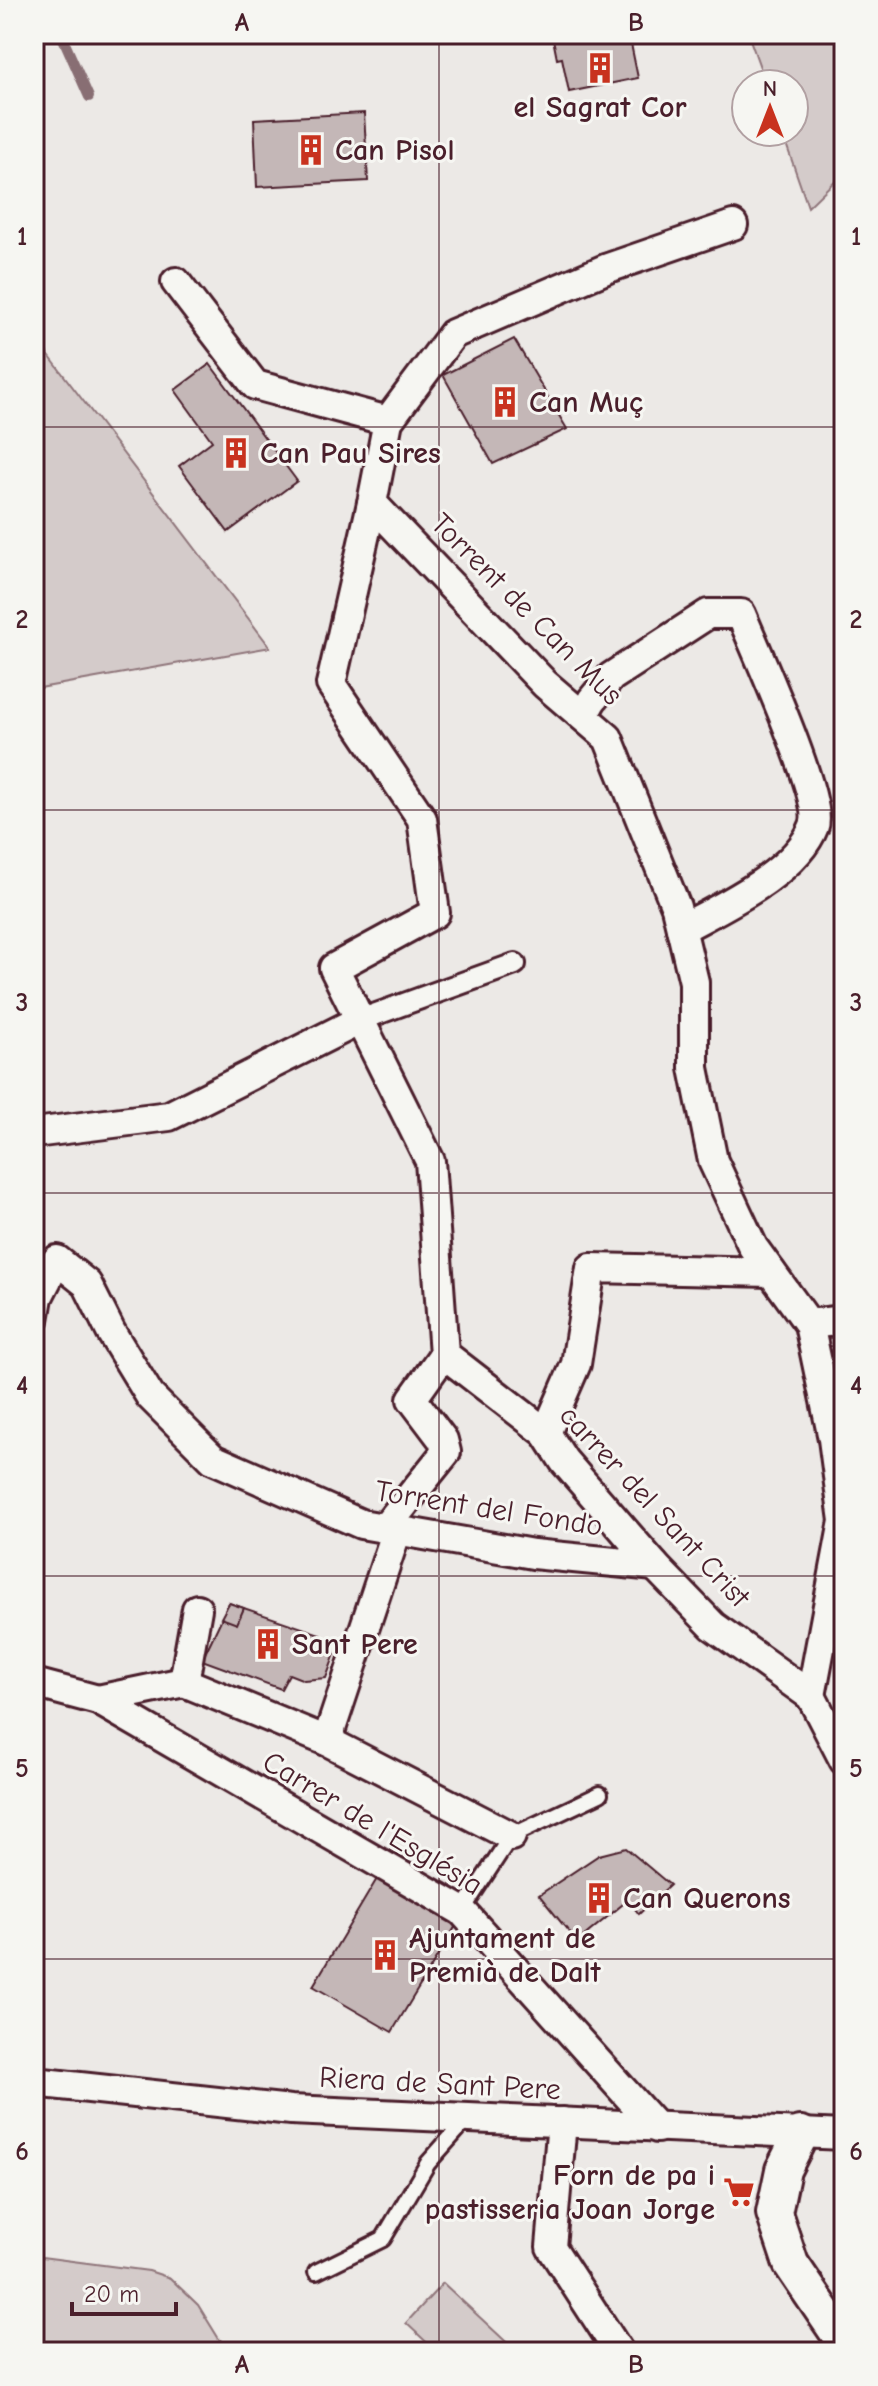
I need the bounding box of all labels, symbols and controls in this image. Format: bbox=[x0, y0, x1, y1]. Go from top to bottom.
text: A bbox=[235, 8, 250, 38]
text: B bbox=[628, 8, 644, 38]
building icon: el Sagrat Cor bbox=[583, 51, 617, 85]
north arrow bbox=[730, 68, 810, 148]
text: N bbox=[763, 76, 777, 102]
place label: el Sagrat Cor bbox=[513, 90, 687, 125]
building icon: Can Pisol bbox=[294, 133, 328, 167]
place label: Can Pisol bbox=[335, 133, 454, 168]
text: 1 bbox=[17, 222, 27, 252]
text: 1 bbox=[851, 222, 861, 252]
building icon: Can Muç bbox=[488, 385, 522, 419]
place label: Can Muç bbox=[529, 385, 643, 420]
building icon: Can Pau Sires bbox=[219, 436, 253, 470]
place label: Can Pau Sires bbox=[260, 436, 441, 471]
street label: Torrent de Can Mus bbox=[424, 506, 630, 712]
text: 2 bbox=[16, 605, 28, 635]
text: 2 bbox=[850, 605, 862, 635]
text: 3 bbox=[16, 988, 28, 1018]
text: 3 bbox=[850, 988, 862, 1018]
text: 4 bbox=[16, 1371, 28, 1401]
text: 4 bbox=[850, 1371, 862, 1401]
street label: carrer del Sant Crist bbox=[552, 1398, 758, 1616]
street label: Torrent del Fondo bbox=[373, 1473, 605, 1544]
building icon: Sant Pere bbox=[251, 1627, 285, 1661]
place label: Sant Pere bbox=[292, 1627, 418, 1662]
street label: Carrer de l'Església bbox=[256, 1744, 489, 1903]
text: 5 bbox=[15, 1754, 29, 1784]
text: 5 bbox=[849, 1754, 863, 1784]
building icon: Can Querons bbox=[582, 1881, 616, 1915]
place label: Can Querons bbox=[623, 1881, 791, 1916]
place label: Ajuntament de Premià de Dalt bbox=[409, 1921, 602, 1990]
building icon: Ajuntament de Premià de Dalt bbox=[368, 1938, 402, 1972]
street label: Riera de Sant Pere bbox=[318, 2060, 562, 2107]
text: 6 bbox=[15, 2137, 29, 2167]
text: 6 bbox=[849, 2137, 863, 2167]
place label: Forn de pa i pastisseria Joan Jorge bbox=[425, 2158, 715, 2227]
supermarket icon: Forn de pa i pastisseria Joan Jorge bbox=[722, 2175, 756, 2209]
scale bar bbox=[72, 2266, 176, 2316]
text: 20 m bbox=[84, 2280, 139, 2308]
text: A bbox=[235, 2350, 250, 2380]
text: B bbox=[628, 2350, 644, 2380]

